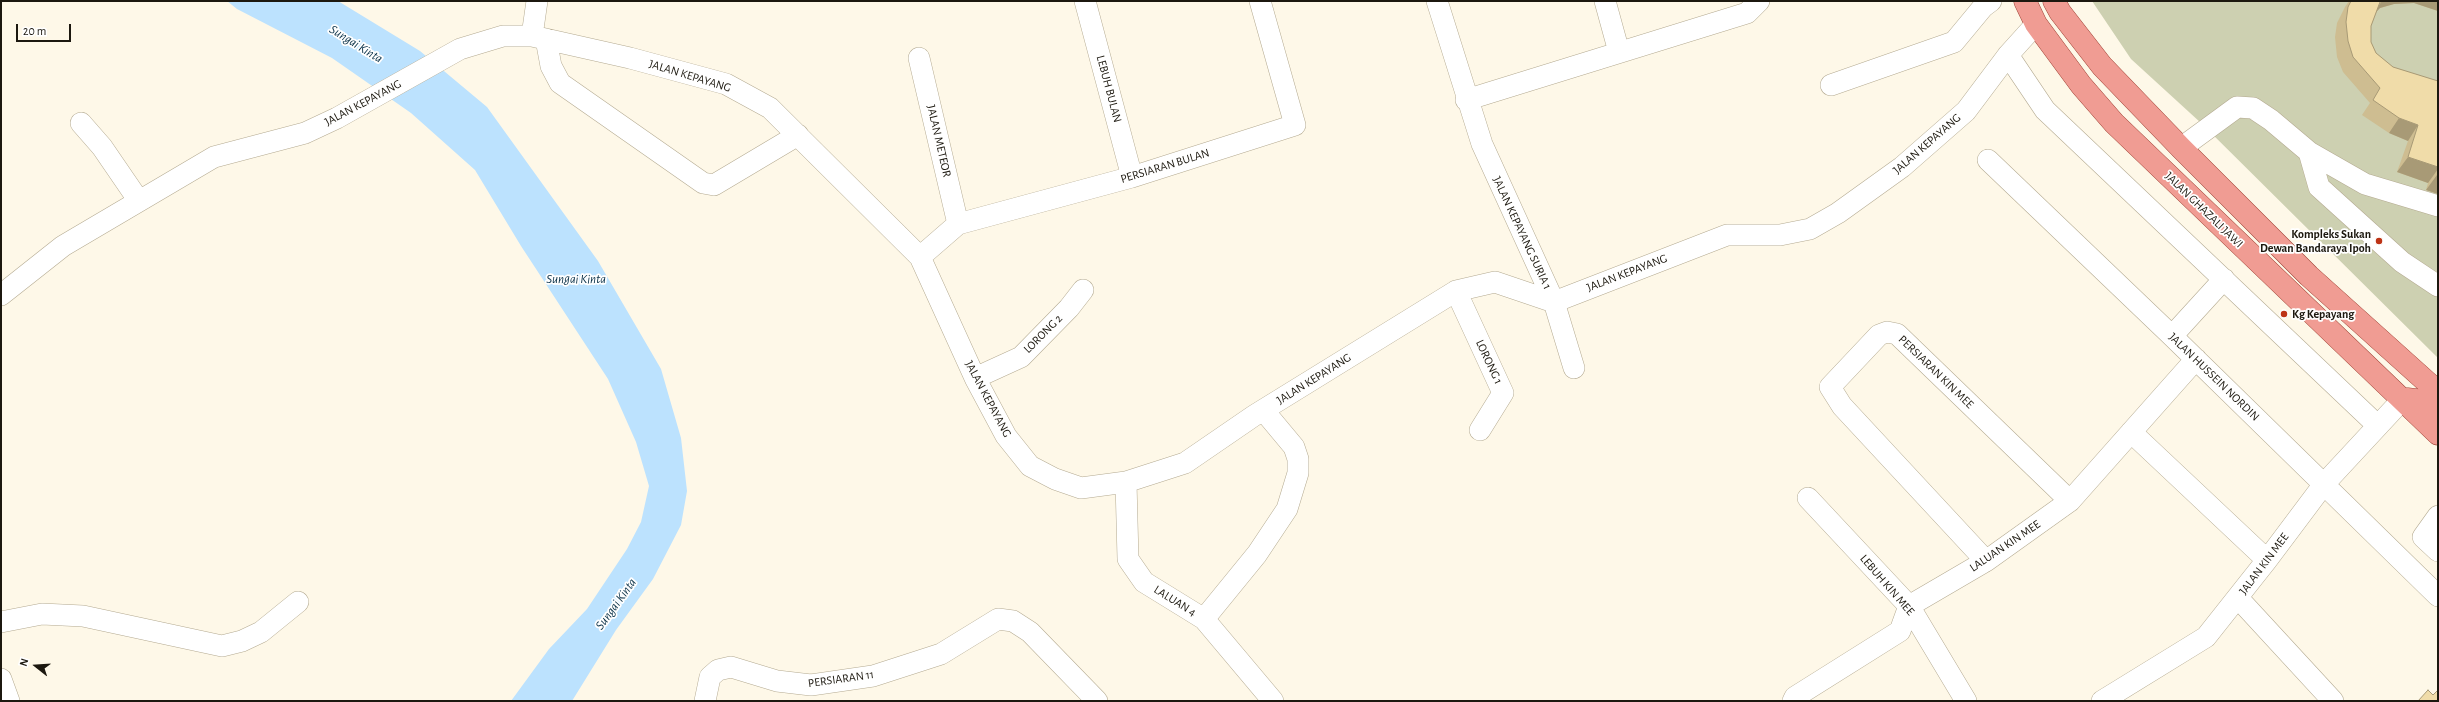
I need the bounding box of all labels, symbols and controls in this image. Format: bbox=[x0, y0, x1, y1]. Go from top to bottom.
scale bar bbox=[18, 16, 73, 42]
water label: Sungai Kinta bbox=[327, 22, 385, 66]
text: 20 m bbox=[23, 25, 46, 37]
street label: LEBUH BULAN bbox=[1093, 54, 1125, 124]
street label: JALAN KEPAYANG bbox=[647, 57, 733, 95]
street label: JALAN KEPAYANG bbox=[322, 77, 404, 129]
street label: JALAN METEOR bbox=[924, 103, 954, 179]
street label: JALAN KEPAYANG bbox=[1890, 111, 1964, 177]
street label: PERSIARAN BULAN bbox=[1119, 146, 1211, 186]
street label: JALAN GHAZALI JAWI bbox=[2162, 169, 2246, 251]
street label: JALAN KEPAYANG SURIA 1 bbox=[1489, 174, 1555, 292]
place label: Kompleks Sukan Dewan Bandaraya Ipoh bbox=[2260, 227, 2371, 255]
marker: Kompleks Sukan Dewan Bandaraya Ipoh bbox=[2374, 236, 2384, 246]
street label: JALAN KEPAYANG bbox=[1585, 251, 1669, 295]
water label: Sungai Kinta bbox=[546, 271, 606, 287]
place label: Kg Kepayang bbox=[2292, 307, 2354, 321]
marker: Kg Kepayang bbox=[2279, 309, 2289, 319]
street label: LORONG 2 bbox=[1021, 312, 1065, 356]
street label: JALAN HUSSEIN NORDIN bbox=[2166, 330, 2262, 424]
street label: PERSIARAN KIN MEE bbox=[1895, 332, 1977, 412]
street label: LORONG 1 bbox=[1472, 337, 1506, 387]
street label: JALAN KEPAYANG bbox=[1274, 350, 1354, 408]
street label: JALAN KEPAYANG bbox=[962, 358, 1014, 440]
street label: LALUAN KIN MEE bbox=[1967, 517, 2043, 575]
street label: JALAN KIN MEE bbox=[2236, 530, 2292, 598]
street label: LEBUH KIN MEE bbox=[1857, 552, 1917, 618]
water label: Sungai Kinta bbox=[592, 575, 640, 633]
street label: LALUAN 4 bbox=[1151, 582, 1199, 620]
north arrow bbox=[16, 646, 56, 686]
text: N bbox=[18, 657, 30, 668]
street label: PERSIARAN 11 bbox=[807, 667, 875, 691]

